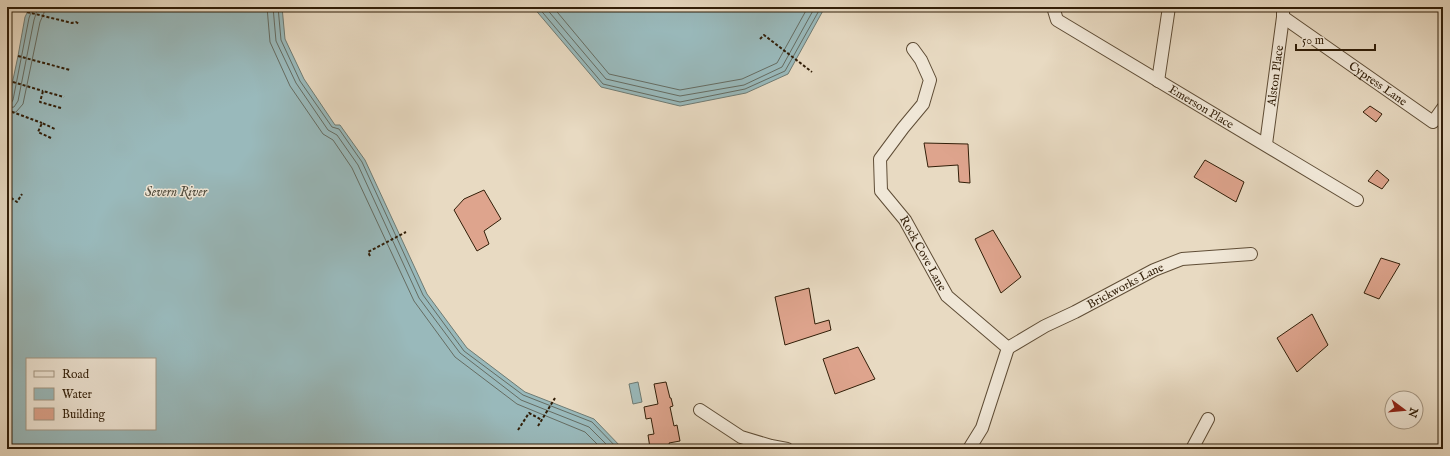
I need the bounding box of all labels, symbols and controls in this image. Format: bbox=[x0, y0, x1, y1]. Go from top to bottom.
scale bar bbox=[1296, 26, 1375, 52]
text: 50 m bbox=[1302, 33, 1324, 48]
street label: Alston Place bbox=[1264, 44, 1287, 108]
street label: Cypress Lane bbox=[1346, 58, 1410, 110]
street label: Emerson Place bbox=[1166, 82, 1237, 133]
water label: Severn River bbox=[145, 184, 207, 201]
street label: Rock Cove Lane bbox=[896, 213, 950, 294]
street label: Brickworks Lane bbox=[1085, 260, 1166, 312]
legend bbox=[26, 358, 156, 430]
text: Road bbox=[62, 367, 90, 382]
text: Water bbox=[62, 387, 93, 402]
north arrow bbox=[1384, 390, 1424, 430]
text: N bbox=[1404, 405, 1421, 419]
text: Building bbox=[62, 407, 106, 422]

